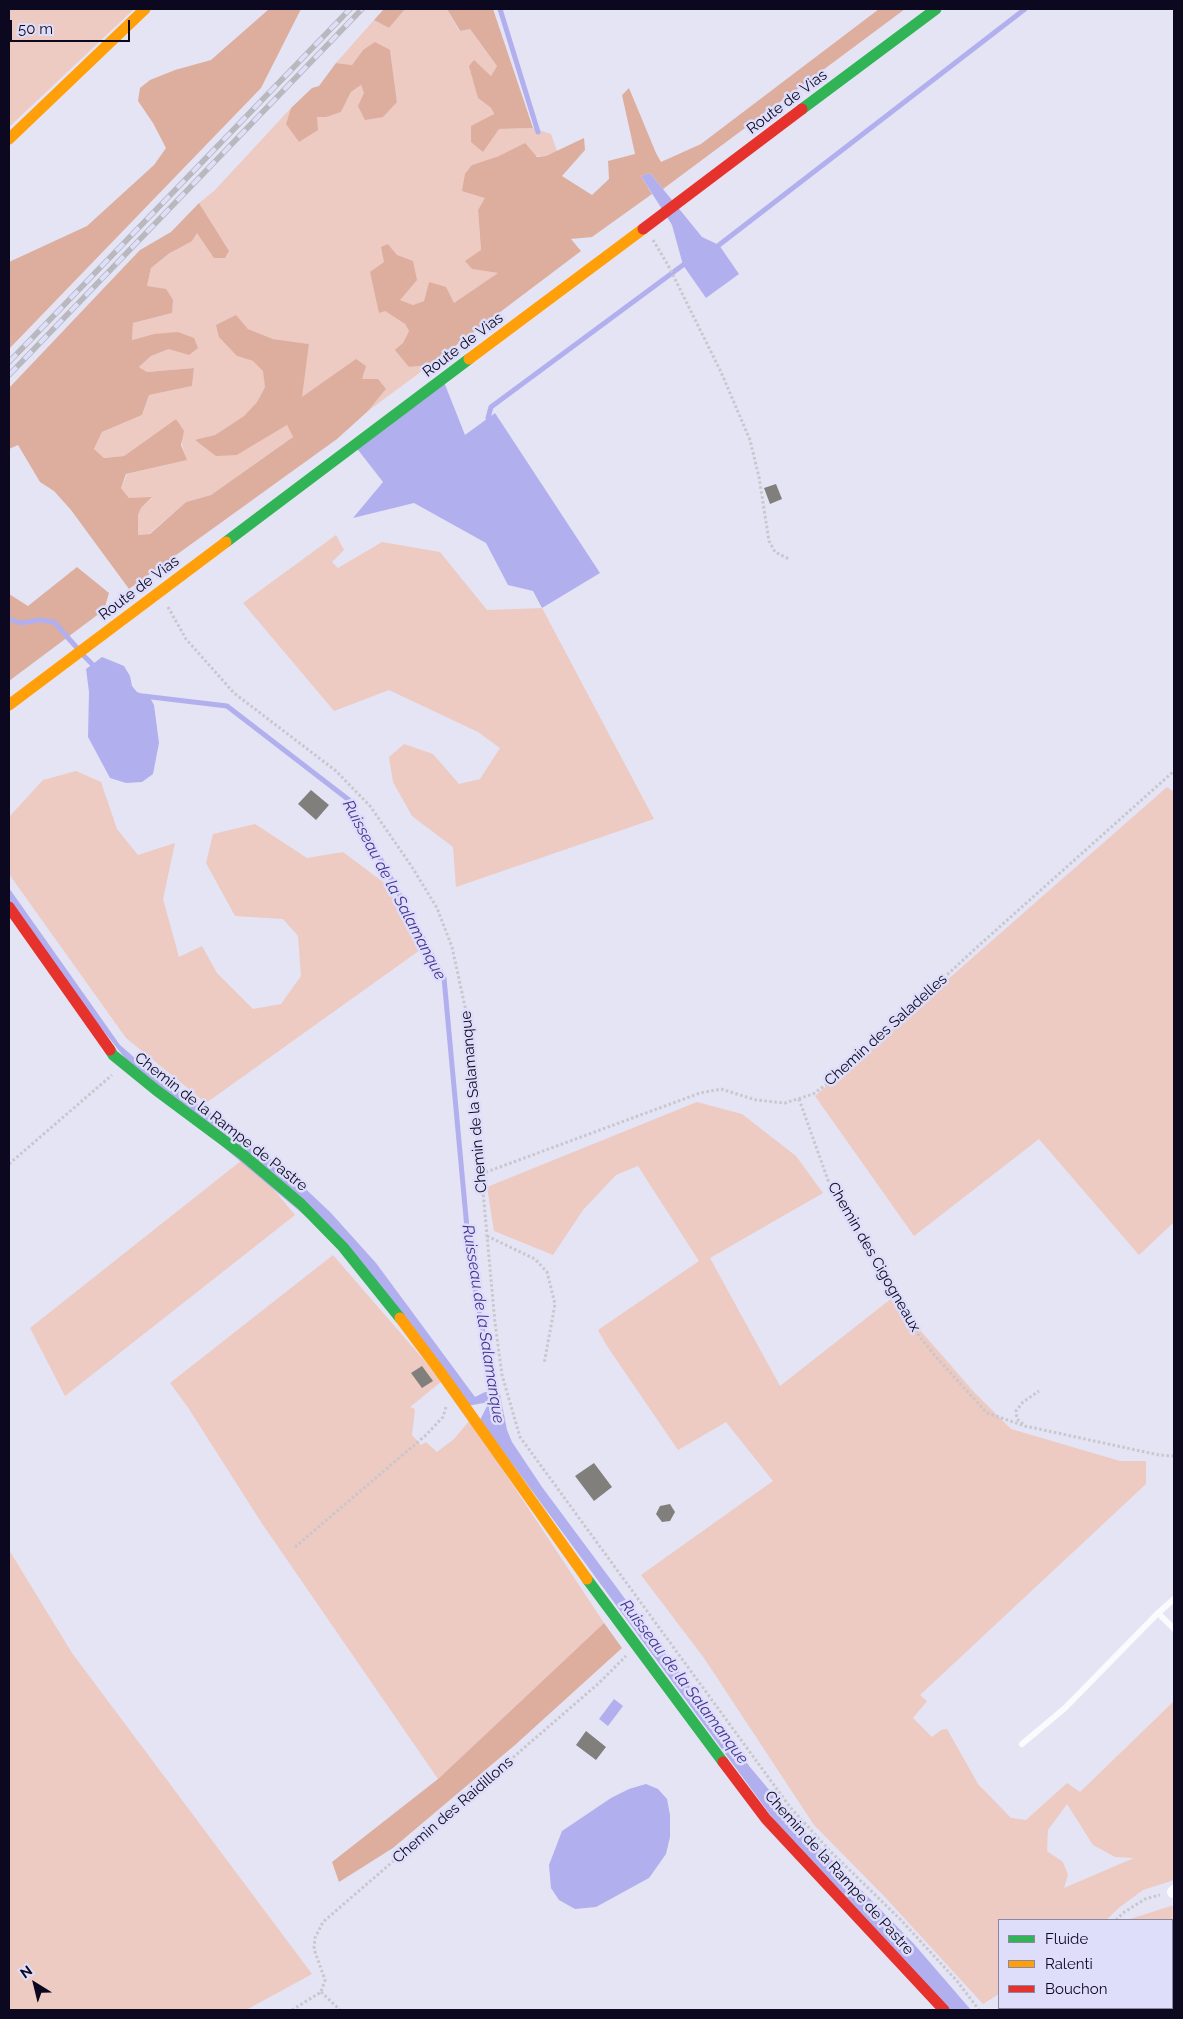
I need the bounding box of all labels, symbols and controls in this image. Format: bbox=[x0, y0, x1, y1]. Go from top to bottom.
scale bar bbox=[12, 10, 132, 42]
text: 50 m bbox=[18, 20, 53, 38]
street label: Route de Vias bbox=[743, 66, 831, 138]
street label: Route de Vias bbox=[419, 309, 507, 381]
street label: Route de Vias bbox=[95, 552, 183, 624]
water label: Ruisseau de la Salamanque bbox=[338, 797, 450, 983]
street label: Chemin des Saladelles bbox=[821, 970, 951, 1090]
street label: Chemin de la Salamanque bbox=[457, 1010, 491, 1194]
street label: Chemin de la Rampe de Pastre bbox=[131, 1049, 311, 1195]
street label: Chemin des Cigogneaux bbox=[824, 1179, 924, 1335]
water label: Ruisseau de la Salamanque bbox=[458, 1223, 508, 1425]
water label: Ruisseau de la Salamanque bbox=[616, 1596, 752, 1768]
street label: Chemin des Raidillons bbox=[389, 1753, 517, 1867]
street label: Chemin de la Rampe de Pastre bbox=[761, 1787, 917, 1959]
legend bbox=[998, 1919, 1173, 2009]
text: Fluide bbox=[1045, 1930, 1088, 1948]
text: Ralenti bbox=[1045, 1955, 1093, 1973]
north arrow bbox=[10, 1959, 60, 2009]
text: N bbox=[17, 1962, 35, 1981]
text: Bouchon bbox=[1045, 1980, 1107, 1998]

